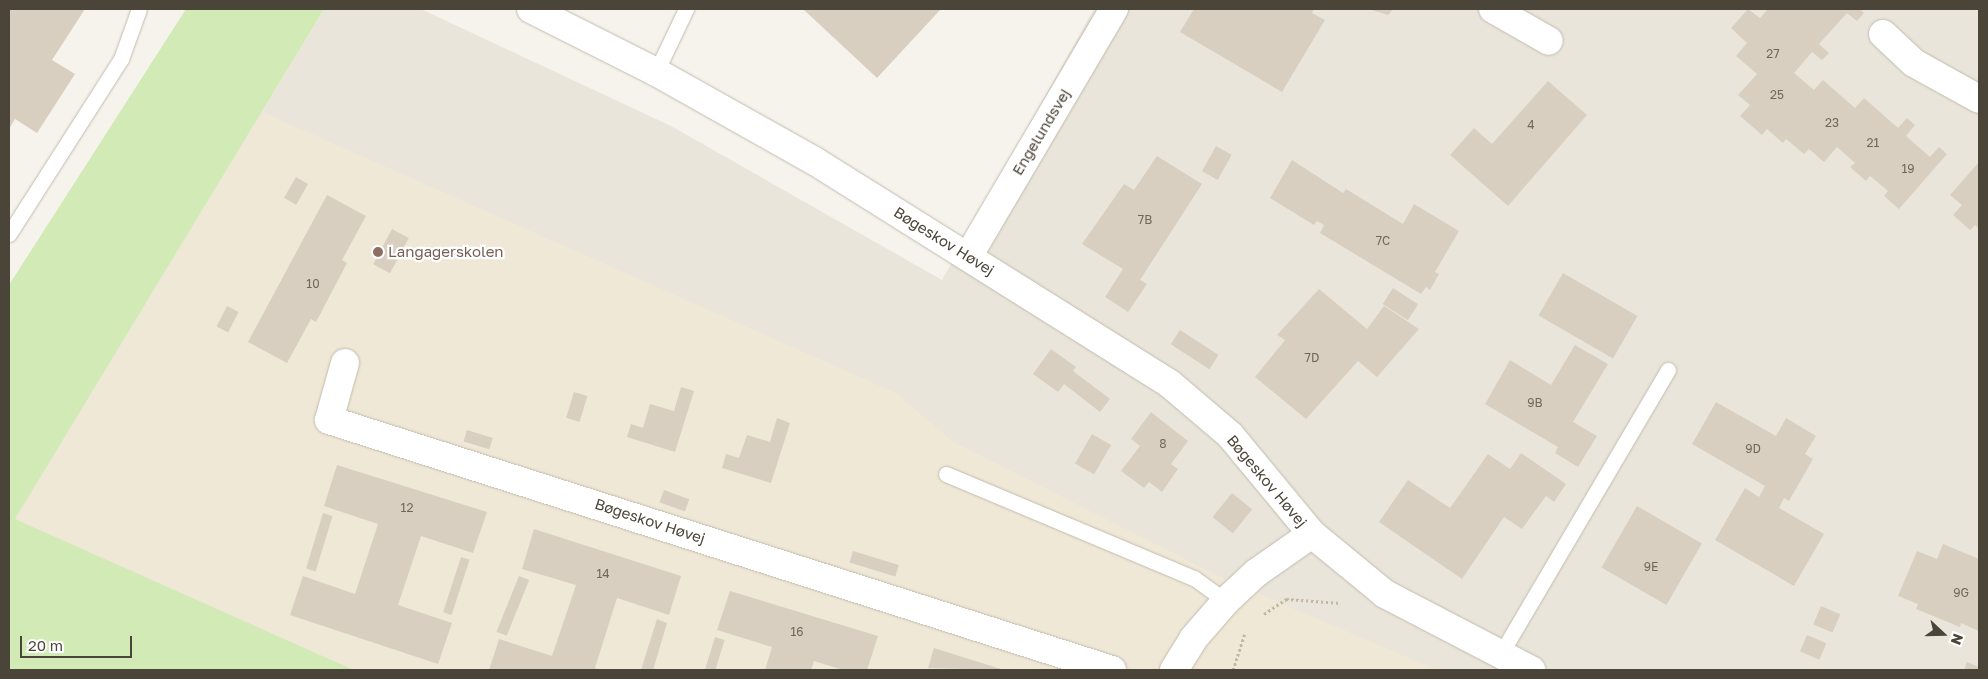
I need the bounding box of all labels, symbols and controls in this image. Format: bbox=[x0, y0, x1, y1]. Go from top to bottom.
house number: 27 bbox=[1766, 47, 1780, 61]
street label: Engelundsvej bbox=[1008, 86, 1074, 178]
house number: 25 bbox=[1770, 88, 1784, 102]
house number: 23 bbox=[1825, 116, 1839, 130]
house number: 4 bbox=[1527, 118, 1535, 132]
house number: 21 bbox=[1867, 136, 1879, 150]
house number: 19 bbox=[1901, 162, 1915, 176]
street label: Bøgeskov Høvej bbox=[890, 203, 998, 279]
house number: 7B bbox=[1138, 213, 1152, 227]
house number: 7C bbox=[1376, 234, 1390, 248]
place label: Langagerskolen bbox=[388, 243, 504, 261]
marker: Langagerskolen bbox=[372, 246, 384, 258]
house number: 10 bbox=[306, 277, 320, 291]
house number: 7D bbox=[1305, 351, 1319, 365]
house number: 9B bbox=[1527, 396, 1543, 410]
street label: Bøgeskov Høvej bbox=[1223, 431, 1311, 531]
house number: 8 bbox=[1159, 437, 1167, 451]
house number: 9D bbox=[1745, 442, 1761, 456]
street label: Bøgeskov Høvej bbox=[593, 495, 707, 547]
house number: 12 bbox=[401, 501, 413, 515]
house number: 9E bbox=[1644, 560, 1658, 574]
house number: 14 bbox=[596, 567, 610, 581]
house number: 9G bbox=[1953, 586, 1969, 600]
north arrow bbox=[1918, 609, 1968, 659]
house number: 16 bbox=[790, 625, 804, 639]
scale bar bbox=[22, 626, 135, 658]
text: N bbox=[1948, 632, 1967, 648]
text: 20 m bbox=[28, 636, 63, 654]

